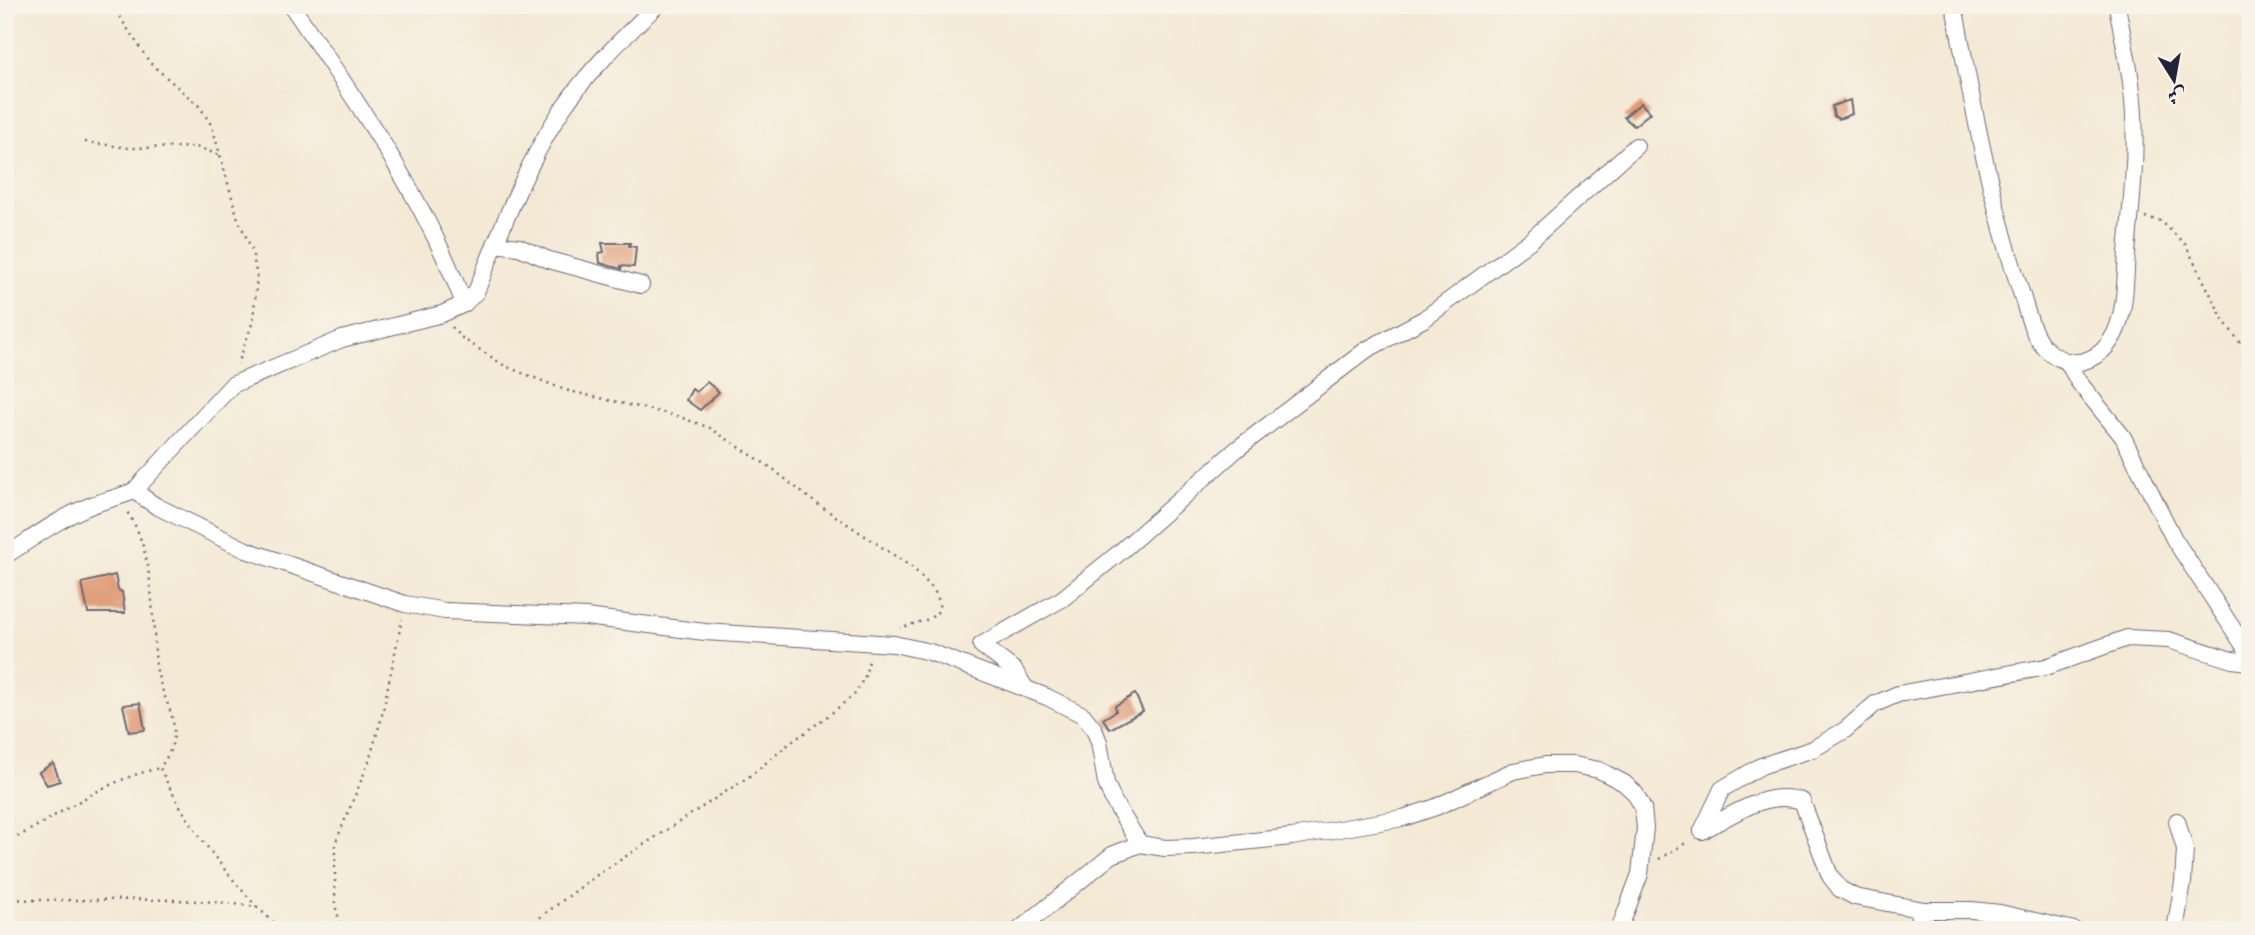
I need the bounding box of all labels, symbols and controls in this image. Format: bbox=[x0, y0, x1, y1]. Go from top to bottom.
north arrow bbox=[2140, 46, 2210, 116]
text: ش bbox=[2165, 81, 2188, 108]

